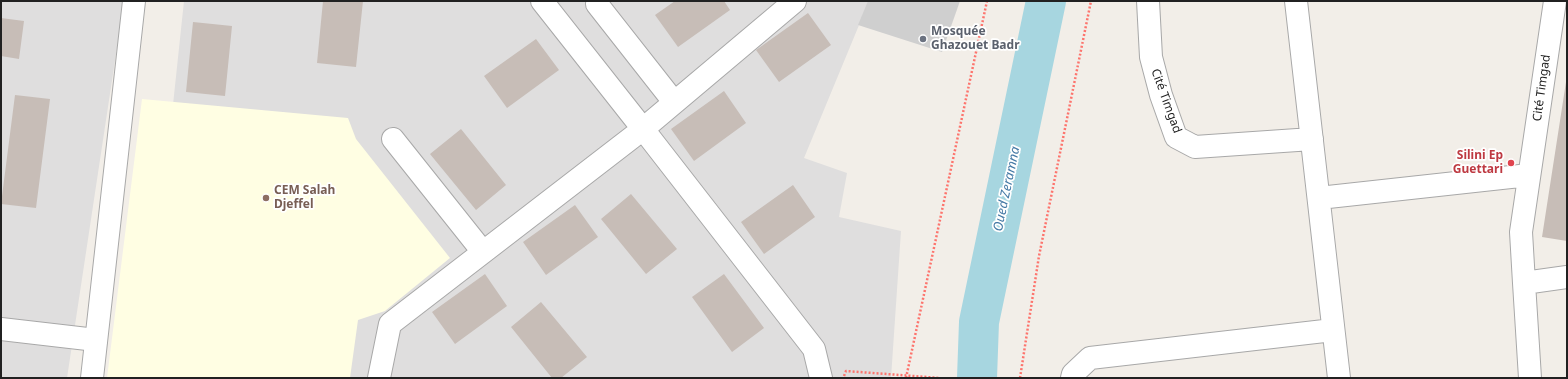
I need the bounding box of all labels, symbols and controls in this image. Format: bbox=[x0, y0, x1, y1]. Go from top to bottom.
place label: Mosquée Ghazouet Badr bbox=[931, 25, 1019, 53]
marker: Mosquée Ghazouet Badr bbox=[918, 34, 928, 44]
street label: Cité Timgad bbox=[1530, 54, 1554, 122]
street label: Cité Timgad bbox=[1148, 67, 1184, 135]
water label: Oued Zeramna bbox=[990, 145, 1024, 233]
place label: Silini Ep Guettari bbox=[1453, 149, 1503, 177]
marker: Silini Ep Guettari bbox=[1506, 158, 1516, 168]
place label: CEM Salah Djeffel bbox=[274, 184, 335, 212]
marker: CEM Salah Djeffel bbox=[261, 193, 271, 203]

